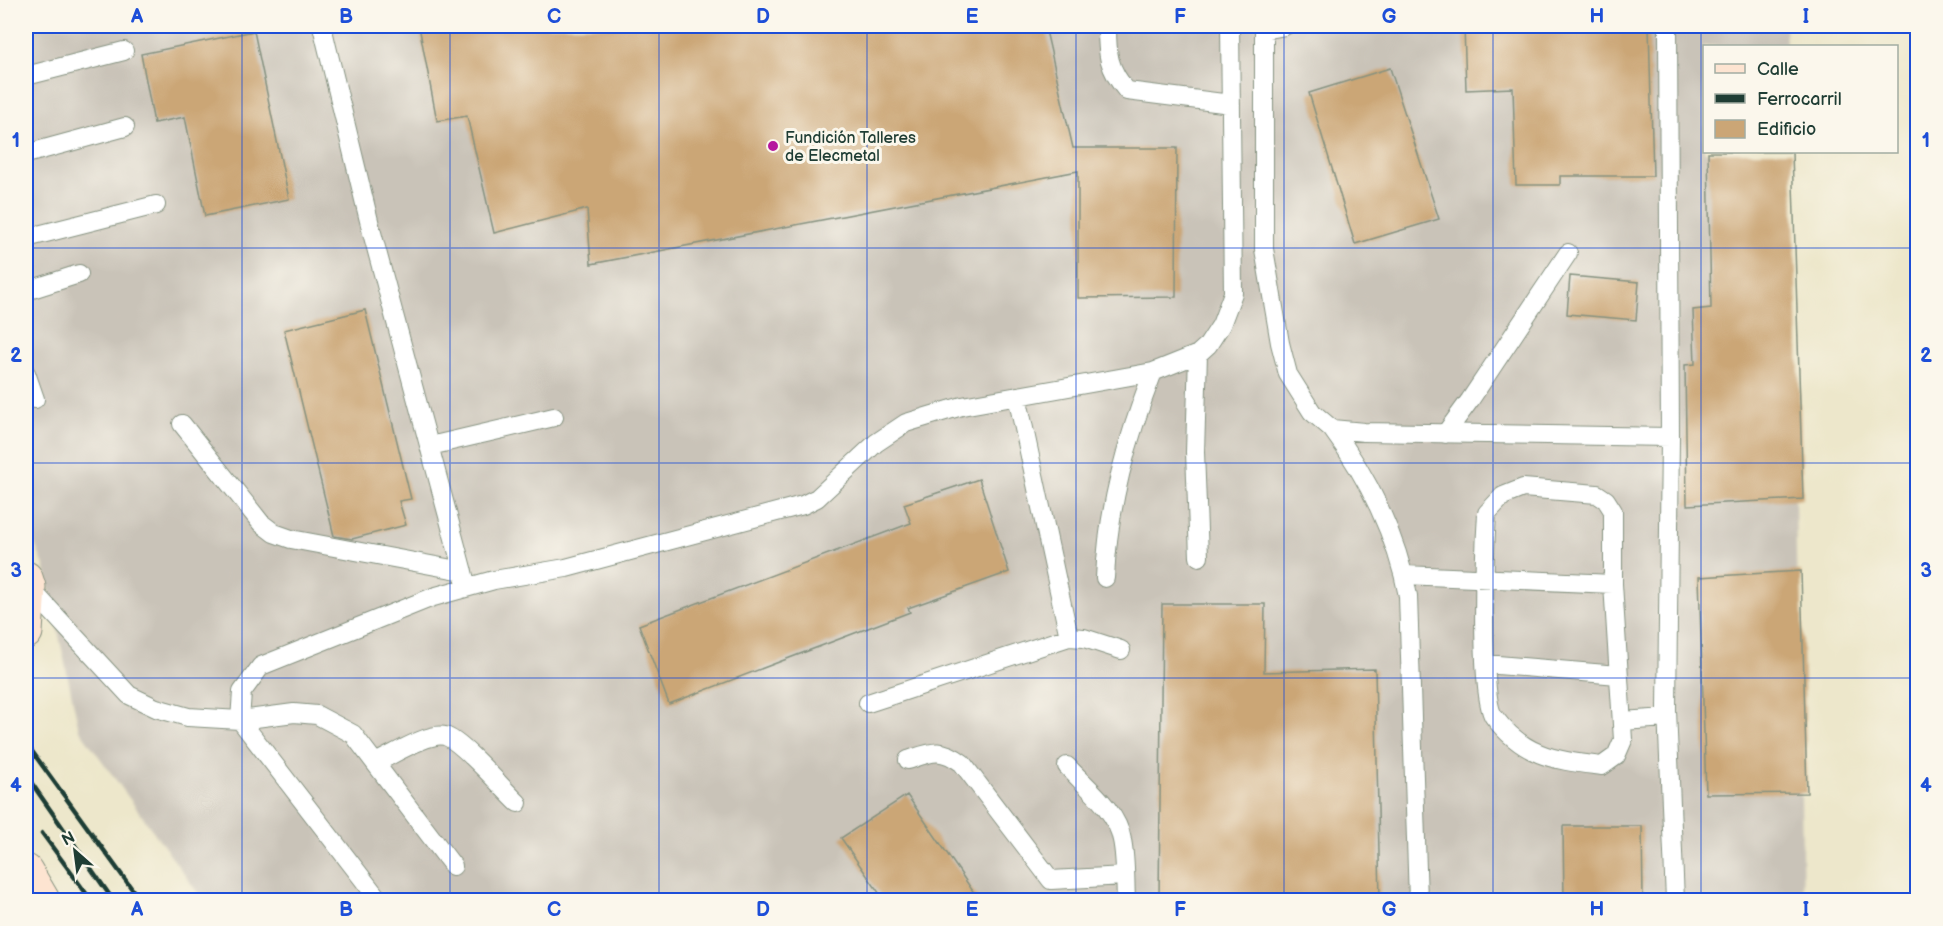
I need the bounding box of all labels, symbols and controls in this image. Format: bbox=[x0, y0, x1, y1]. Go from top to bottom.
text: A bbox=[130, 5, 144, 29]
text: B bbox=[339, 5, 353, 29]
text: C bbox=[547, 5, 561, 29]
text: D bbox=[756, 5, 770, 29]
text: E bbox=[966, 5, 979, 29]
text: F bbox=[1174, 5, 1186, 29]
text: G bbox=[1382, 5, 1397, 29]
text: H bbox=[1590, 5, 1604, 29]
text: I bbox=[1803, 5, 1809, 29]
legend bbox=[1703, 45, 1898, 153]
text: Calle bbox=[1757, 59, 1799, 80]
text: Ferrocarril bbox=[1757, 89, 1842, 110]
text: Edificio bbox=[1757, 119, 1816, 140]
text: 1 bbox=[12, 129, 20, 153]
place label: Fundición Talleres de Elecmetal bbox=[785, 129, 916, 166]
text: 1 bbox=[1922, 129, 1930, 153]
marker: Fundición Talleres de Elecmetal bbox=[766, 139, 780, 153]
text: 2 bbox=[10, 344, 22, 368]
text: 2 bbox=[1920, 344, 1932, 368]
text: 3 bbox=[10, 559, 22, 583]
text: 3 bbox=[1920, 559, 1932, 583]
text: 4 bbox=[10, 774, 22, 798]
text: 4 bbox=[1920, 774, 1932, 798]
north arrow bbox=[45, 821, 105, 881]
text: N bbox=[59, 828, 78, 850]
text: A bbox=[130, 898, 144, 922]
text: B bbox=[339, 898, 353, 922]
text: C bbox=[547, 898, 561, 922]
text: D bbox=[756, 898, 770, 922]
text: E bbox=[966, 898, 979, 922]
text: F bbox=[1174, 898, 1186, 922]
text: G bbox=[1382, 898, 1397, 922]
text: H bbox=[1590, 898, 1604, 922]
text: I bbox=[1803, 898, 1809, 922]

